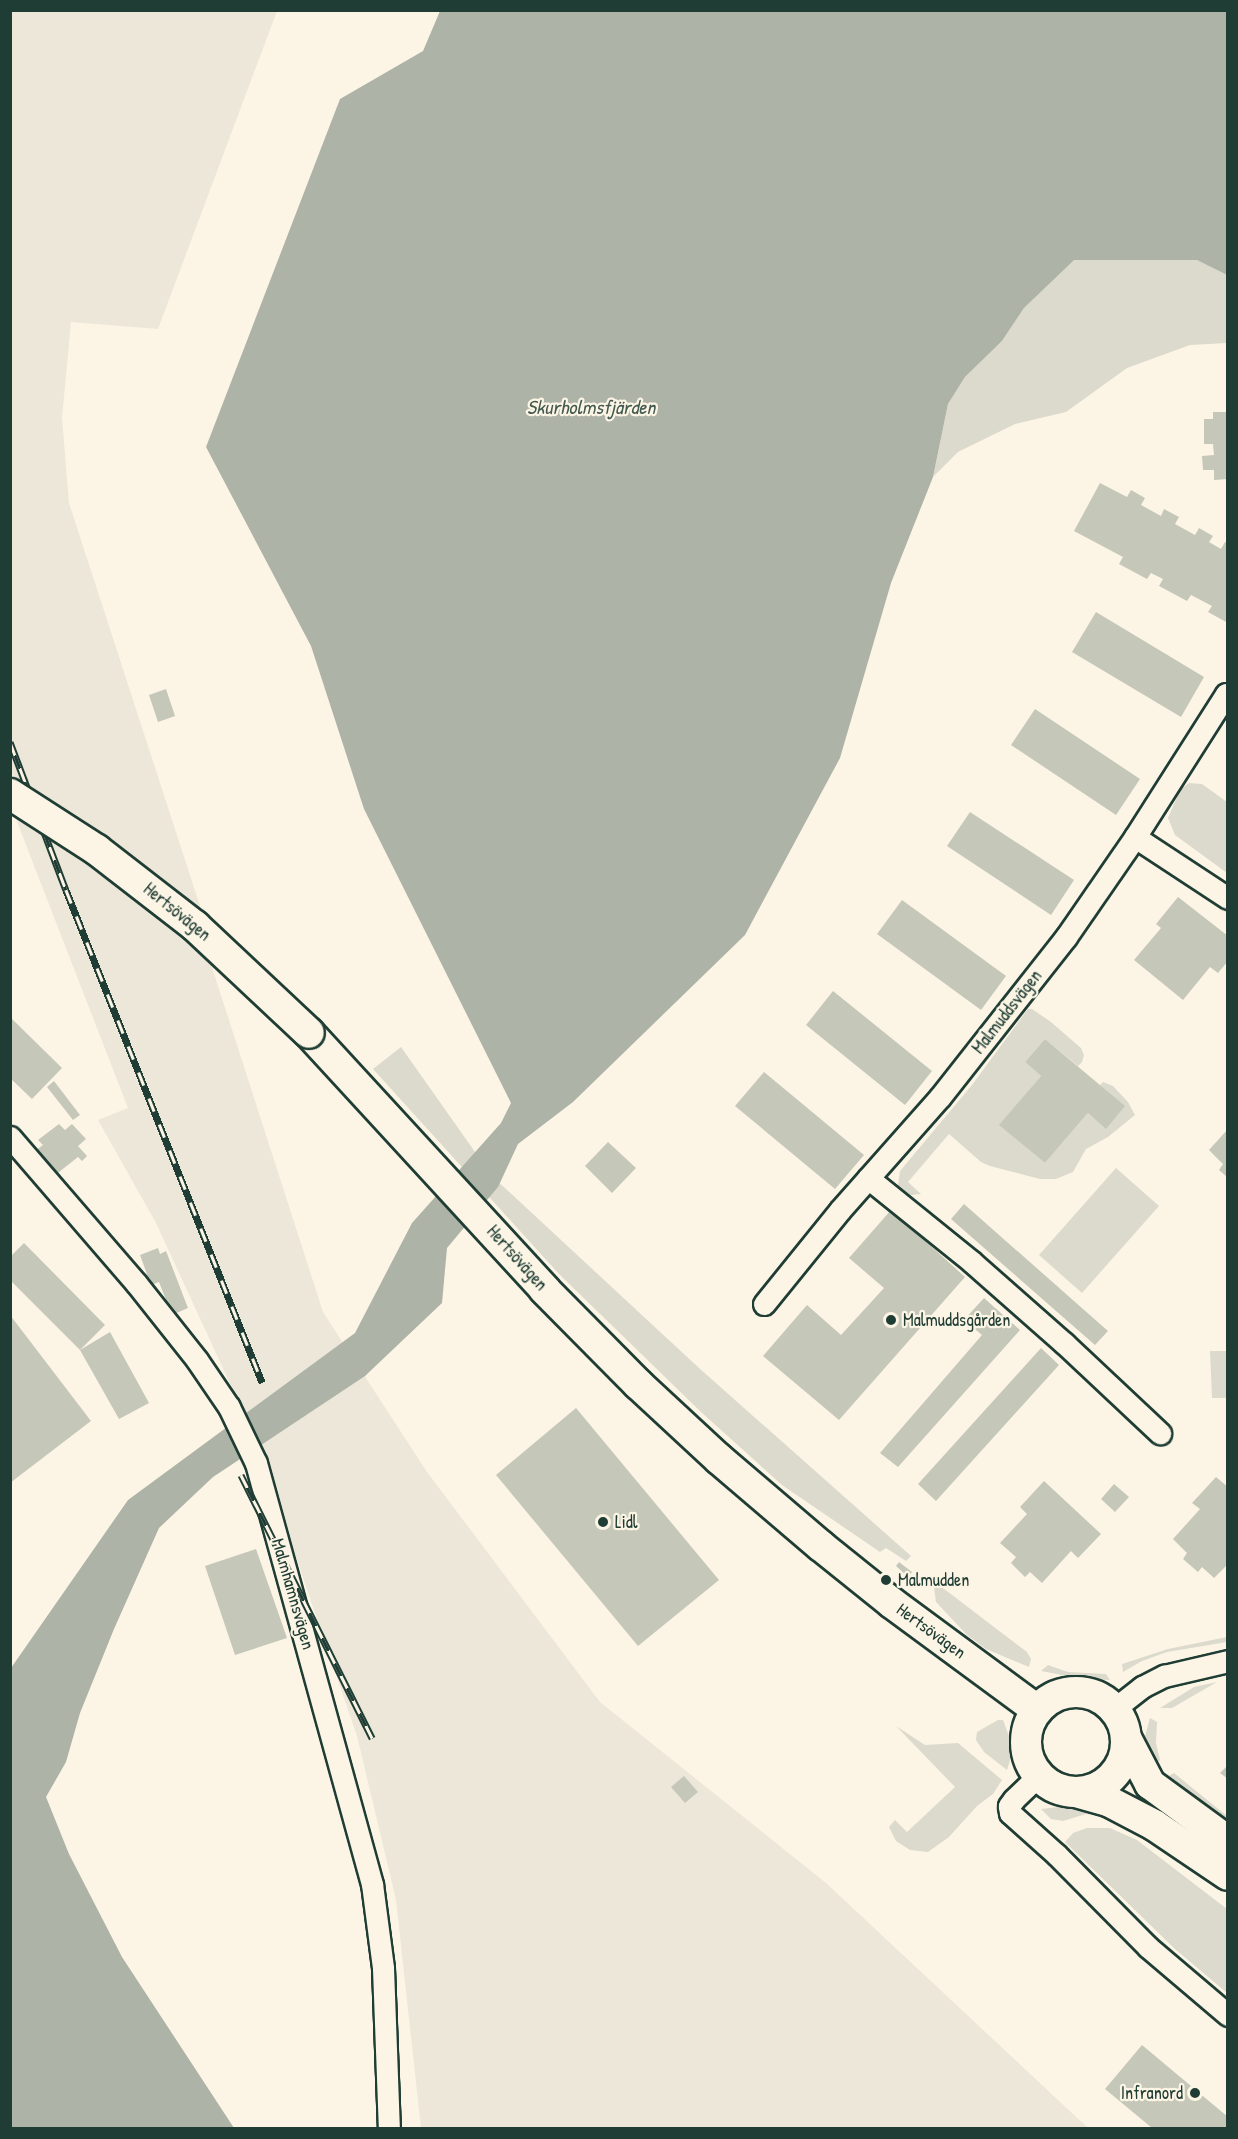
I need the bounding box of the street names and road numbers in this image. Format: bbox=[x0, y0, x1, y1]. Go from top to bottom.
street label: Hertsövägen bbox=[139, 878, 215, 946]
street label: Malmuddsvägen bbox=[968, 966, 1046, 1058]
street label: Hertsövägen bbox=[482, 1221, 552, 1295]
street label: Malmhamnsvägen bbox=[267, 1536, 319, 1652]
street label: Hertsövägen bbox=[892, 1599, 970, 1663]

